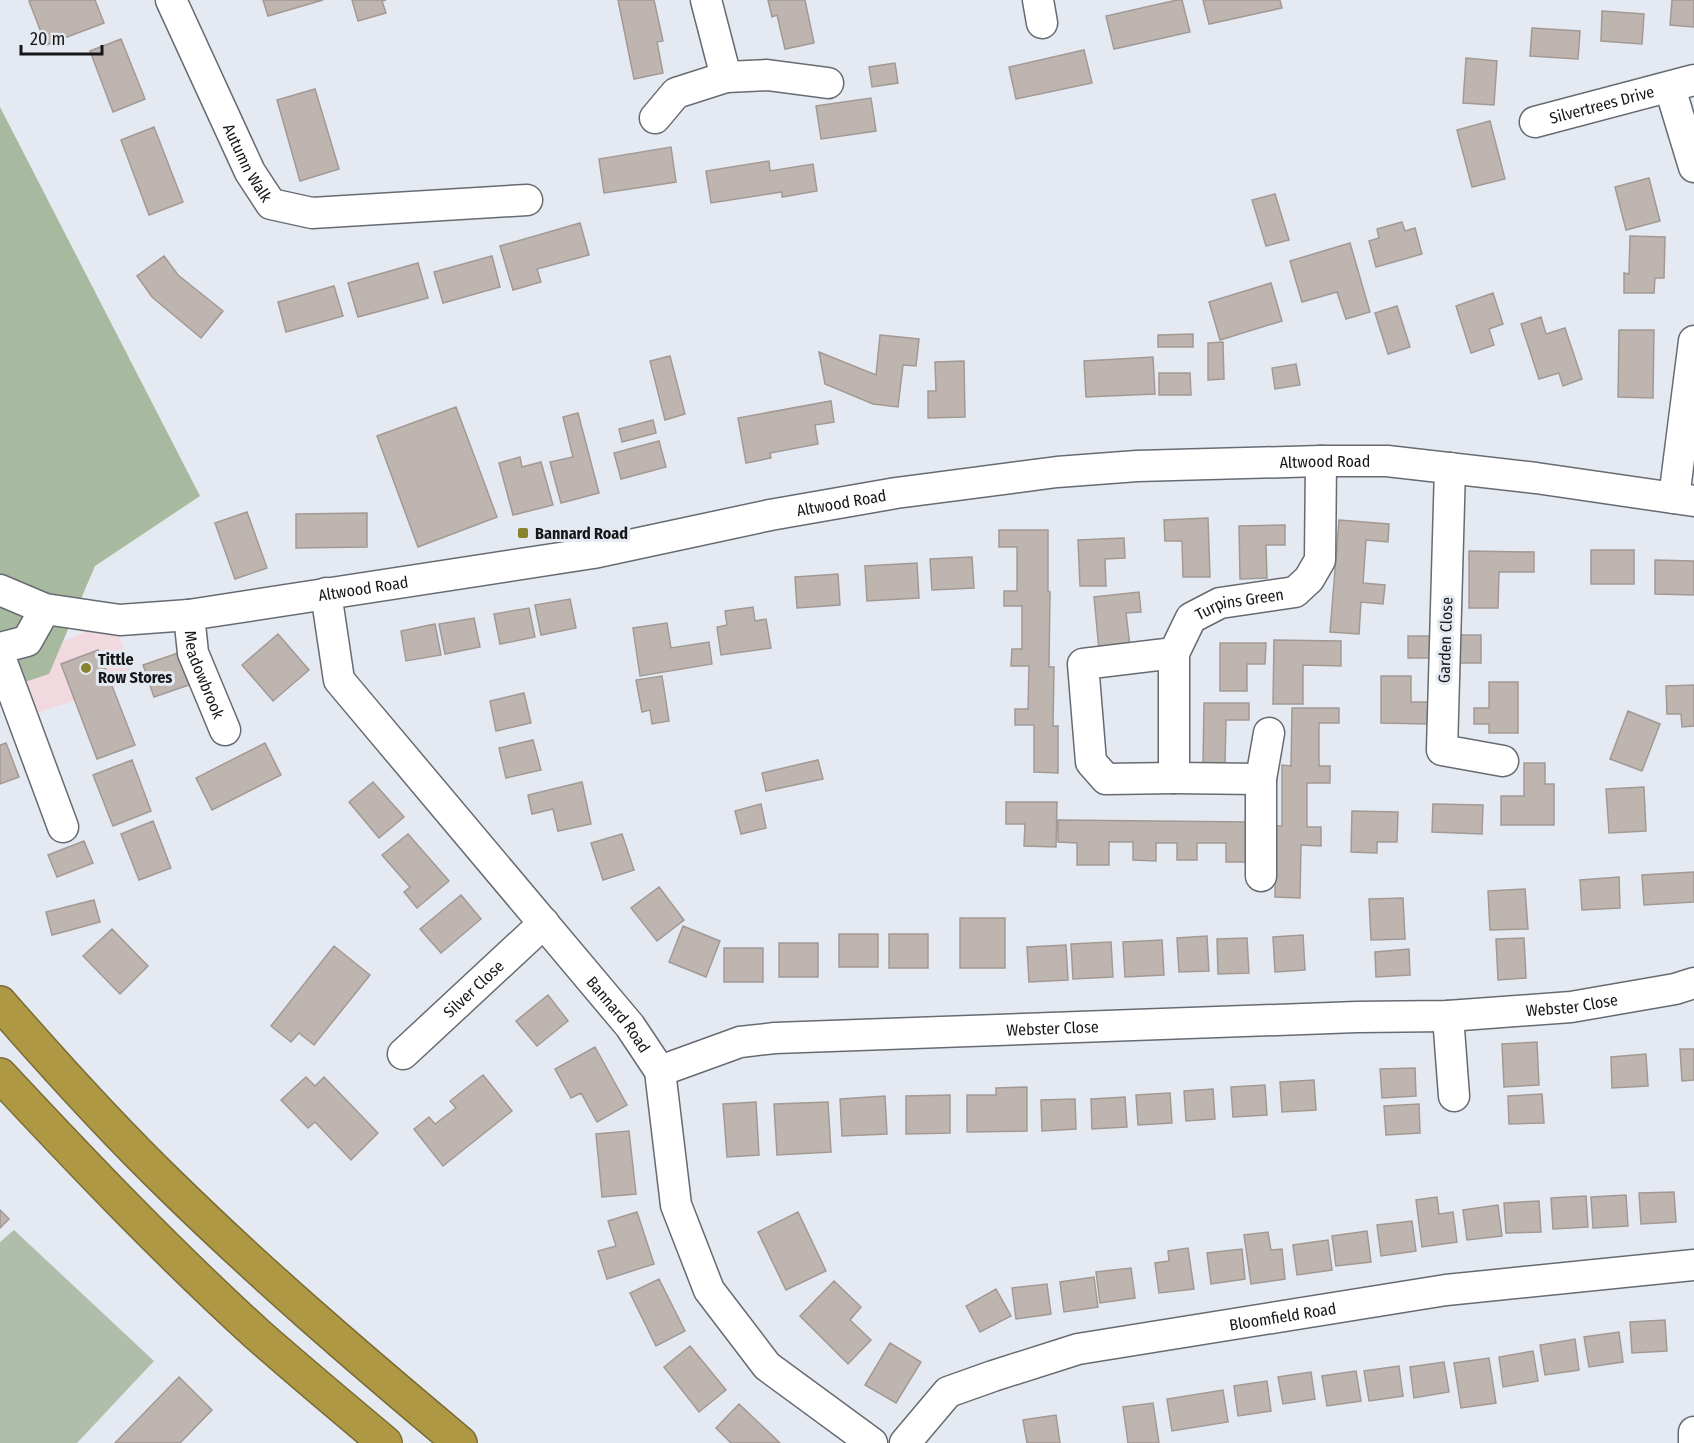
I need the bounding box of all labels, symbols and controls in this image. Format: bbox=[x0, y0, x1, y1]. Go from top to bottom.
scale bar bbox=[21, 18, 102, 56]
text: 20 m bbox=[30, 28, 65, 50]
street label: Silvertrees Drive bbox=[1548, 82, 1656, 128]
street label: Autumn Walk bbox=[219, 121, 276, 206]
street label: Altwood Road bbox=[1279, 452, 1370, 472]
street label: Altwood Road bbox=[795, 486, 888, 520]
place label: Bannard Road bbox=[535, 524, 628, 543]
marker: Bannard Road bbox=[516, 526, 530, 540]
street label: Altwood Road bbox=[317, 572, 409, 605]
street label: Turpins Green bbox=[1192, 585, 1285, 624]
street label: Garden Close bbox=[1435, 597, 1456, 683]
street label: Meadowbrook bbox=[181, 630, 228, 722]
place label: Tittle Row Stores bbox=[98, 650, 172, 687]
marker: Tittle Row Stores bbox=[79, 661, 93, 675]
street label: Silver Close bbox=[439, 956, 508, 1022]
street label: Bannard Road bbox=[582, 973, 654, 1056]
street label: Webster Close bbox=[1525, 990, 1619, 1020]
street label: Webster Close bbox=[1006, 1017, 1099, 1040]
street label: Bloomfield Road bbox=[1228, 1299, 1338, 1335]

